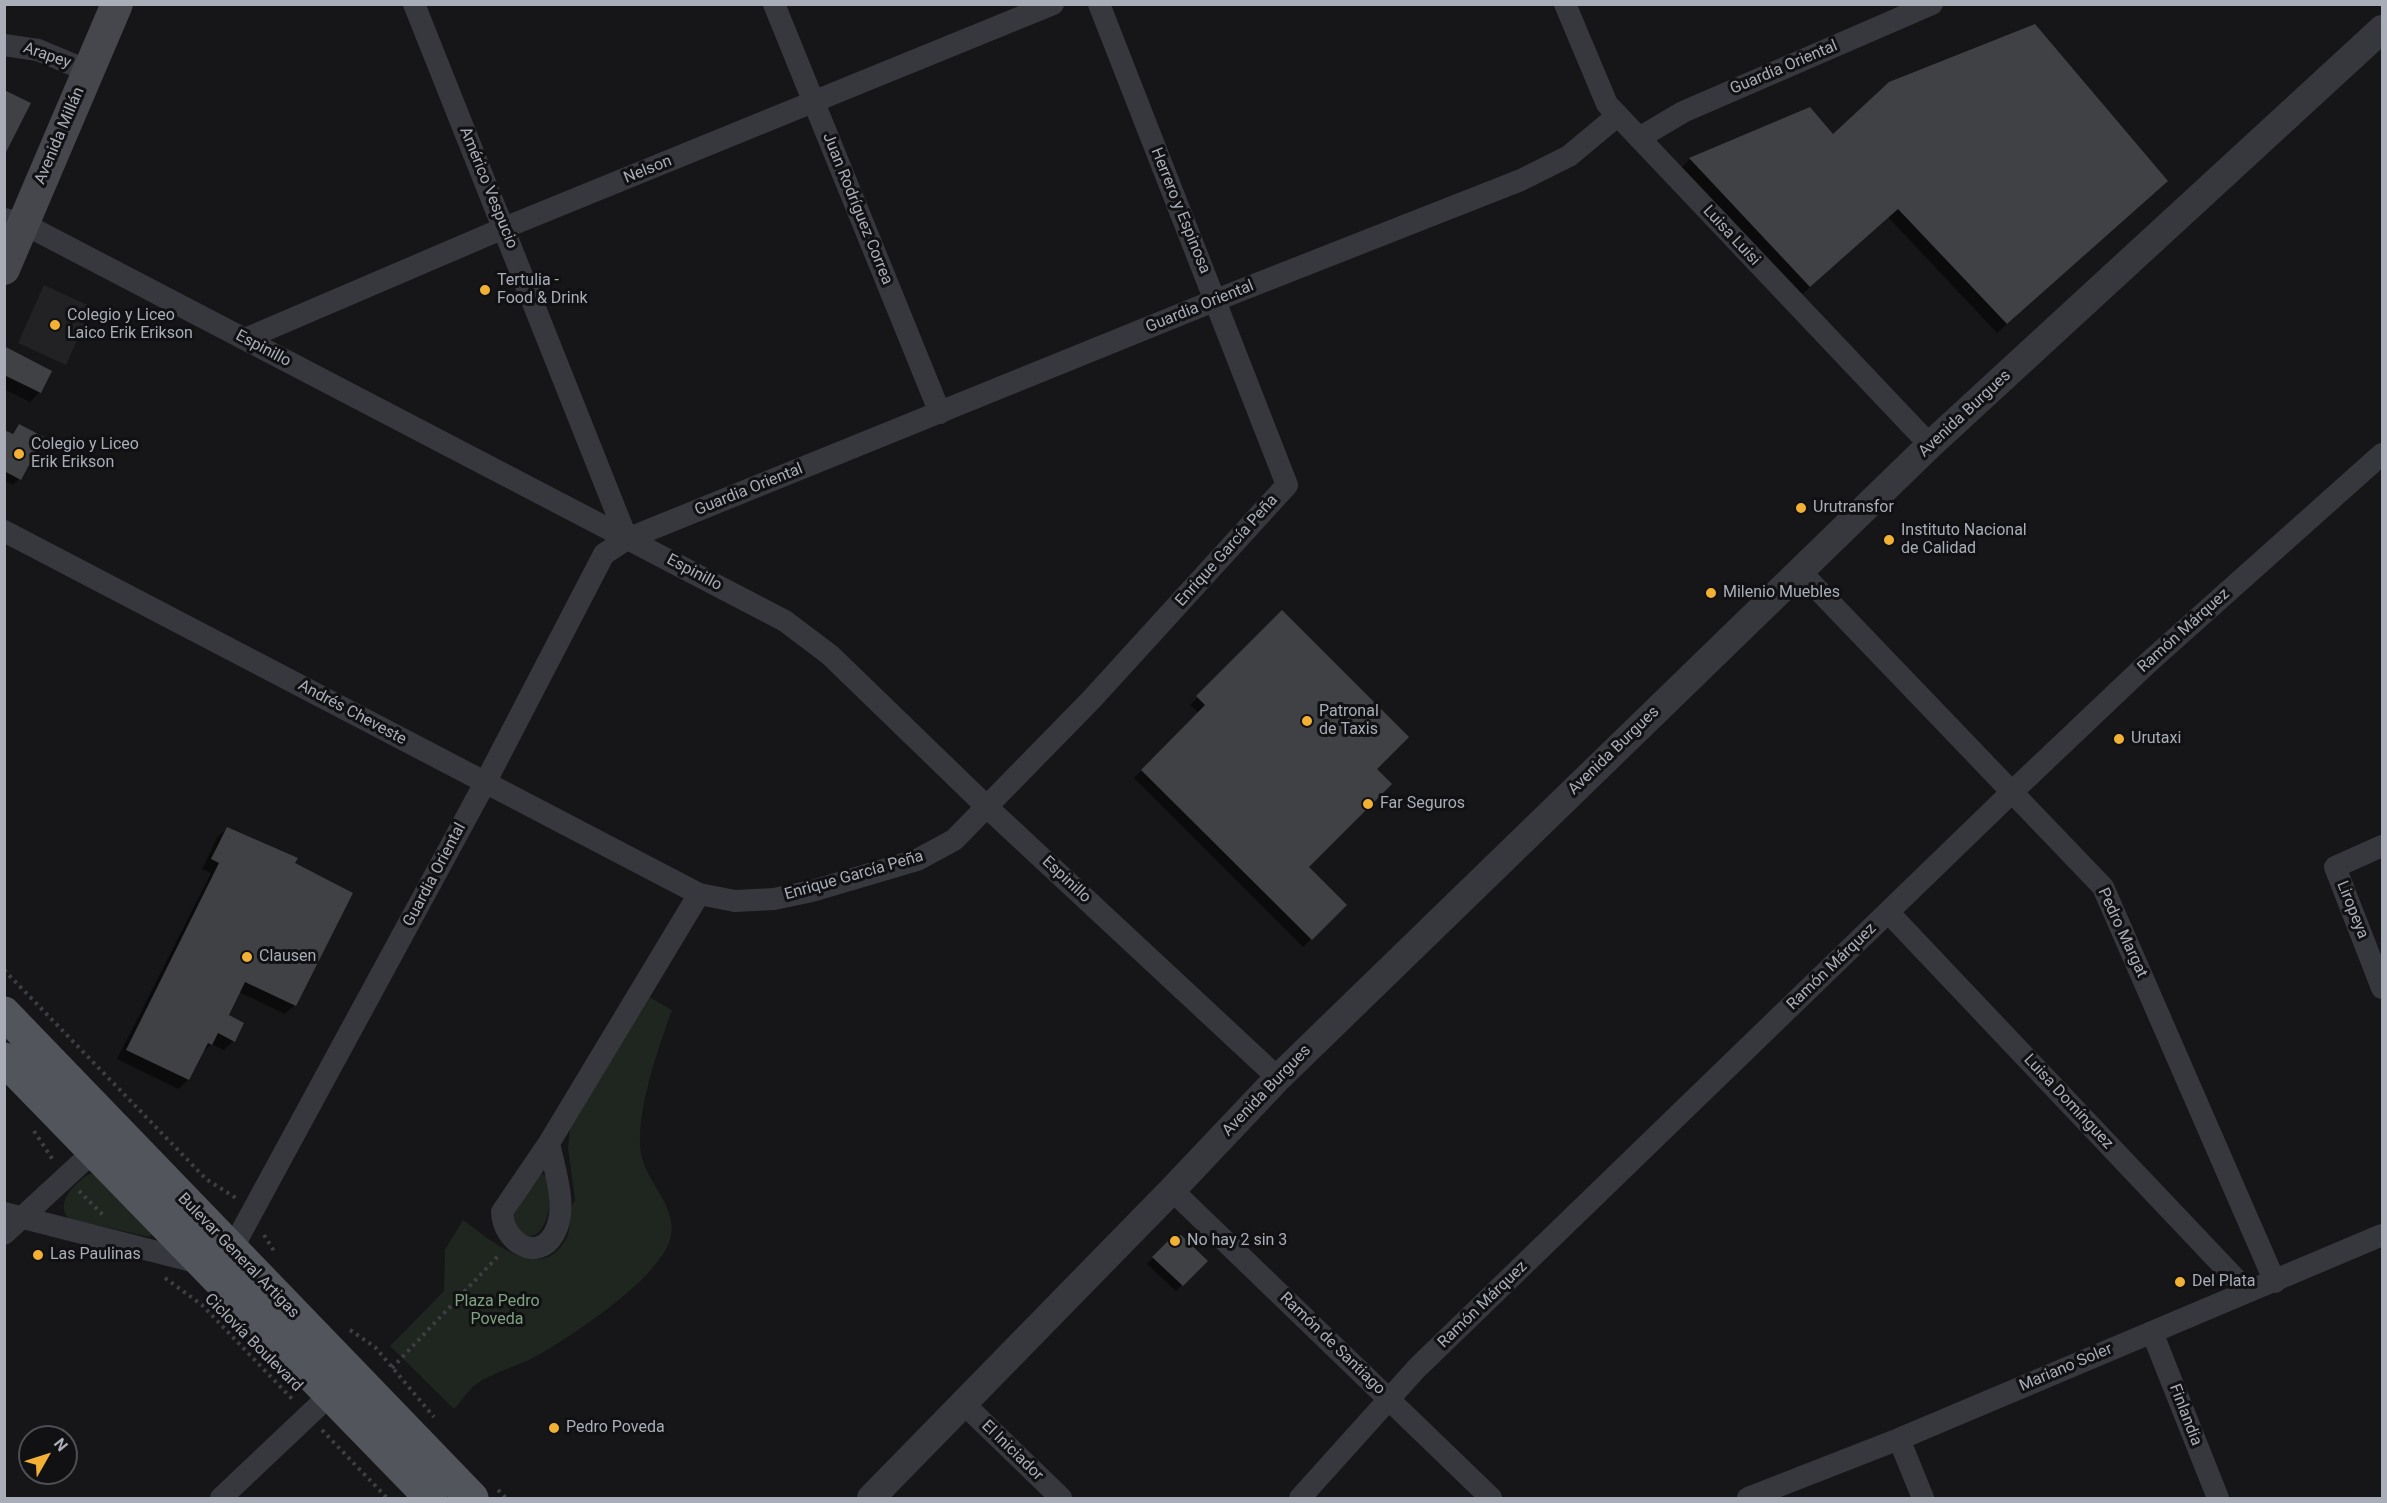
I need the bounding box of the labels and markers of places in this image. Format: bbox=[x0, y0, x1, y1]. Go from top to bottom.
place label: Tertulia - Food & Drink bbox=[497, 271, 588, 309]
marker: Tertulia - Food & Drink bbox=[478, 283, 492, 297]
place label: Colegio y Liceo Laico Erik Erikson bbox=[67, 306, 193, 344]
marker: Colegio y Liceo Laico Erik Erikson bbox=[48, 318, 62, 332]
place label: Colegio y Liceo Erik Erikson bbox=[31, 435, 139, 473]
marker: Colegio y Liceo Erik Erikson bbox=[12, 447, 26, 461]
place label: Urutransfor bbox=[1813, 498, 1894, 518]
marker: Urutransfor bbox=[1794, 501, 1808, 515]
place label: Instituto Nacional de Calidad bbox=[1901, 521, 2027, 559]
marker: Instituto Nacional de Calidad bbox=[1882, 533, 1896, 547]
place label: Milenio Muebles bbox=[1723, 583, 1840, 603]
marker: Milenio Muebles bbox=[1704, 586, 1718, 600]
place label: Patronal de Taxis bbox=[1319, 702, 1379, 740]
marker: Patronal de Taxis bbox=[1300, 714, 1314, 728]
place label: Urutaxi bbox=[2131, 729, 2181, 749]
marker: Urutaxi bbox=[2112, 732, 2126, 746]
place label: Far Seguros bbox=[1380, 794, 1465, 814]
marker: Far Seguros bbox=[1361, 797, 1375, 811]
place label: Clausen bbox=[259, 947, 316, 967]
marker: Clausen bbox=[240, 950, 254, 964]
place label: No hay 2 sin 3 bbox=[1187, 1231, 1287, 1251]
marker: No hay 2 sin 3 bbox=[1168, 1234, 1182, 1248]
place label: Las Paulinas bbox=[50, 1245, 141, 1265]
marker: Las Paulinas bbox=[31, 1248, 45, 1262]
place label: Del Plata bbox=[2192, 1272, 2255, 1292]
marker: Del Plata bbox=[2173, 1275, 2187, 1289]
place label: Pedro Poveda bbox=[566, 1418, 665, 1438]
marker: Pedro Poveda bbox=[547, 1421, 561, 1435]

